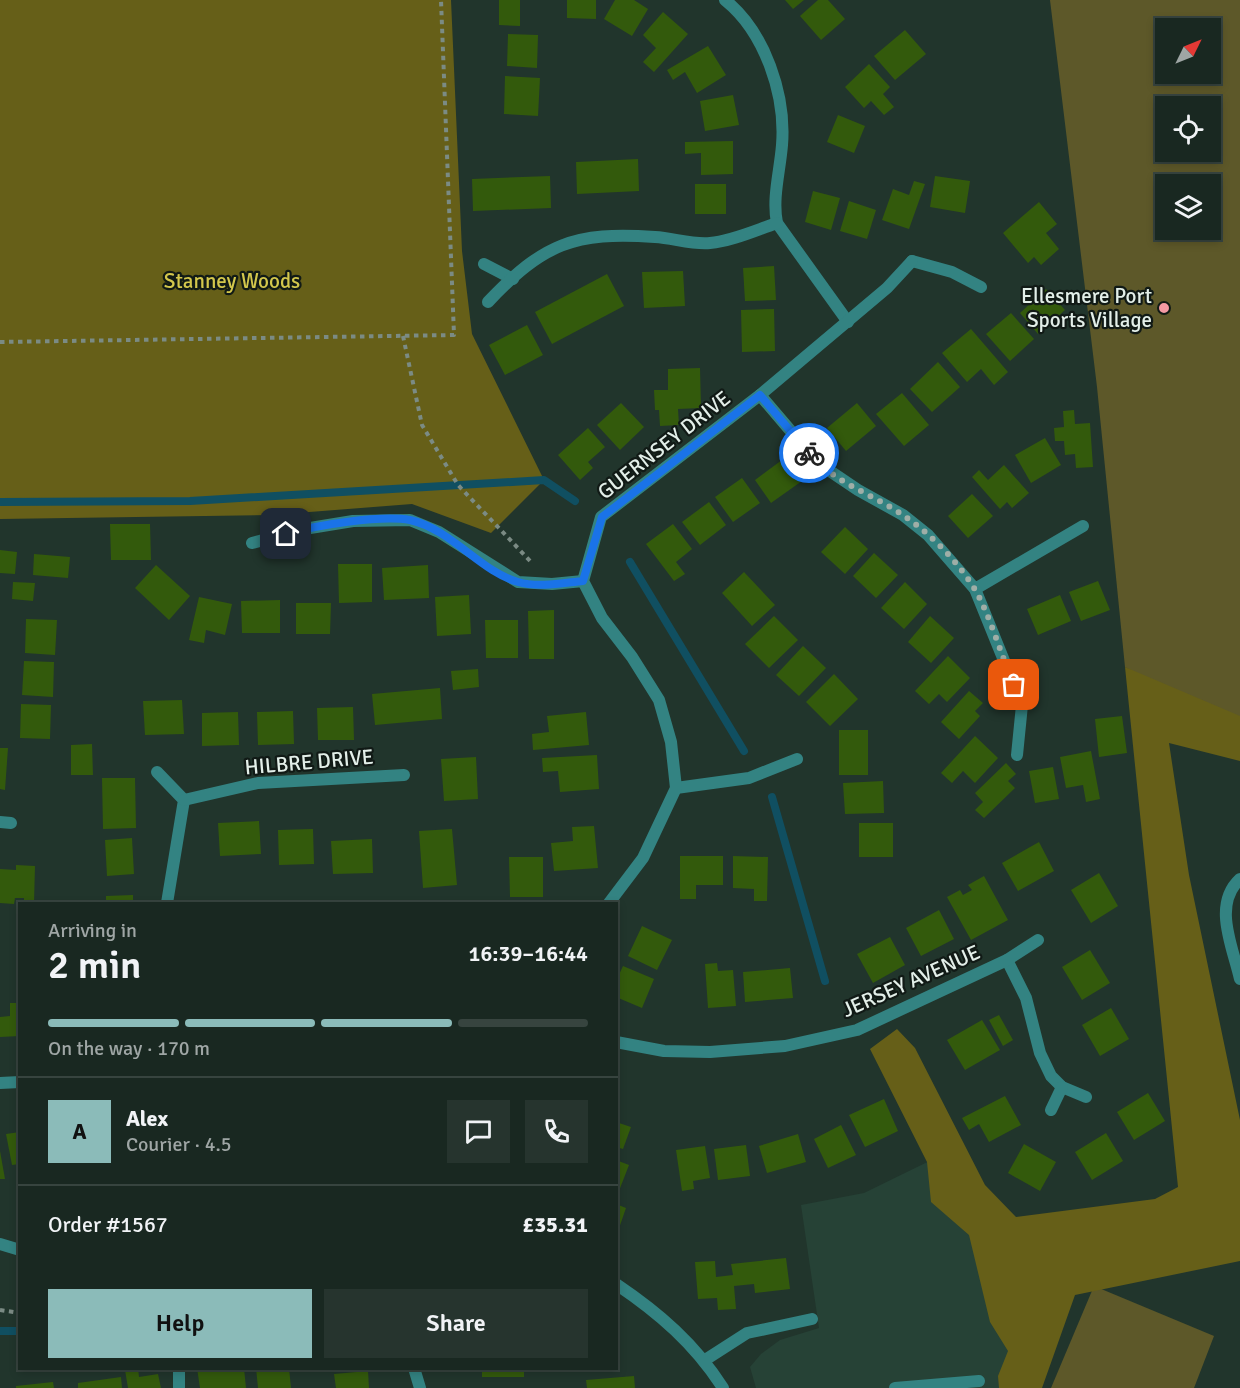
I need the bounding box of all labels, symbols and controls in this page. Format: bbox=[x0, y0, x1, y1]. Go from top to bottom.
north arrow bbox=[1155, 18, 1221, 84]
map controls bbox=[1155, 18, 1221, 240]
button: locate bbox=[1155, 96, 1221, 162]
button: layers bbox=[1155, 174, 1221, 240]
park label: Stanney Woods bbox=[164, 268, 300, 294]
place label: Ellesmere Port Sports Village bbox=[1021, 283, 1152, 333]
marker: Ellesmere Port Sports Village bbox=[1157, 301, 1171, 315]
street label: GUERNSEY DRIVE bbox=[592, 385, 736, 505]
courier bbox=[779, 423, 839, 483]
icon: bike bbox=[793, 437, 826, 470]
pin bbox=[260, 508, 311, 559]
icon: home bbox=[269, 517, 302, 550]
pin bbox=[988, 659, 1039, 710]
icon: bag bbox=[997, 668, 1030, 701]
street label: HILBRE DRIVE bbox=[243, 743, 375, 781]
text: Arriving in bbox=[48, 918, 137, 943]
street label: JERSEY AVENUE bbox=[838, 939, 984, 1023]
text: 16:39–16:44 bbox=[469, 940, 588, 967]
text: 2 min bbox=[48, 941, 141, 989]
text: On the way · 170 m bbox=[48, 1036, 210, 1061]
button: chat bbox=[447, 1100, 510, 1163]
button: phone bbox=[525, 1100, 588, 1163]
text: Alex bbox=[126, 1105, 168, 1132]
text: A bbox=[72, 1118, 87, 1145]
text: Courier · 4.5 bbox=[126, 1132, 232, 1157]
text: Order #1567 bbox=[48, 1211, 168, 1238]
text: £35.31 bbox=[522, 1211, 588, 1238]
button: Help bbox=[48, 1289, 312, 1358]
button: Share bbox=[324, 1289, 588, 1358]

